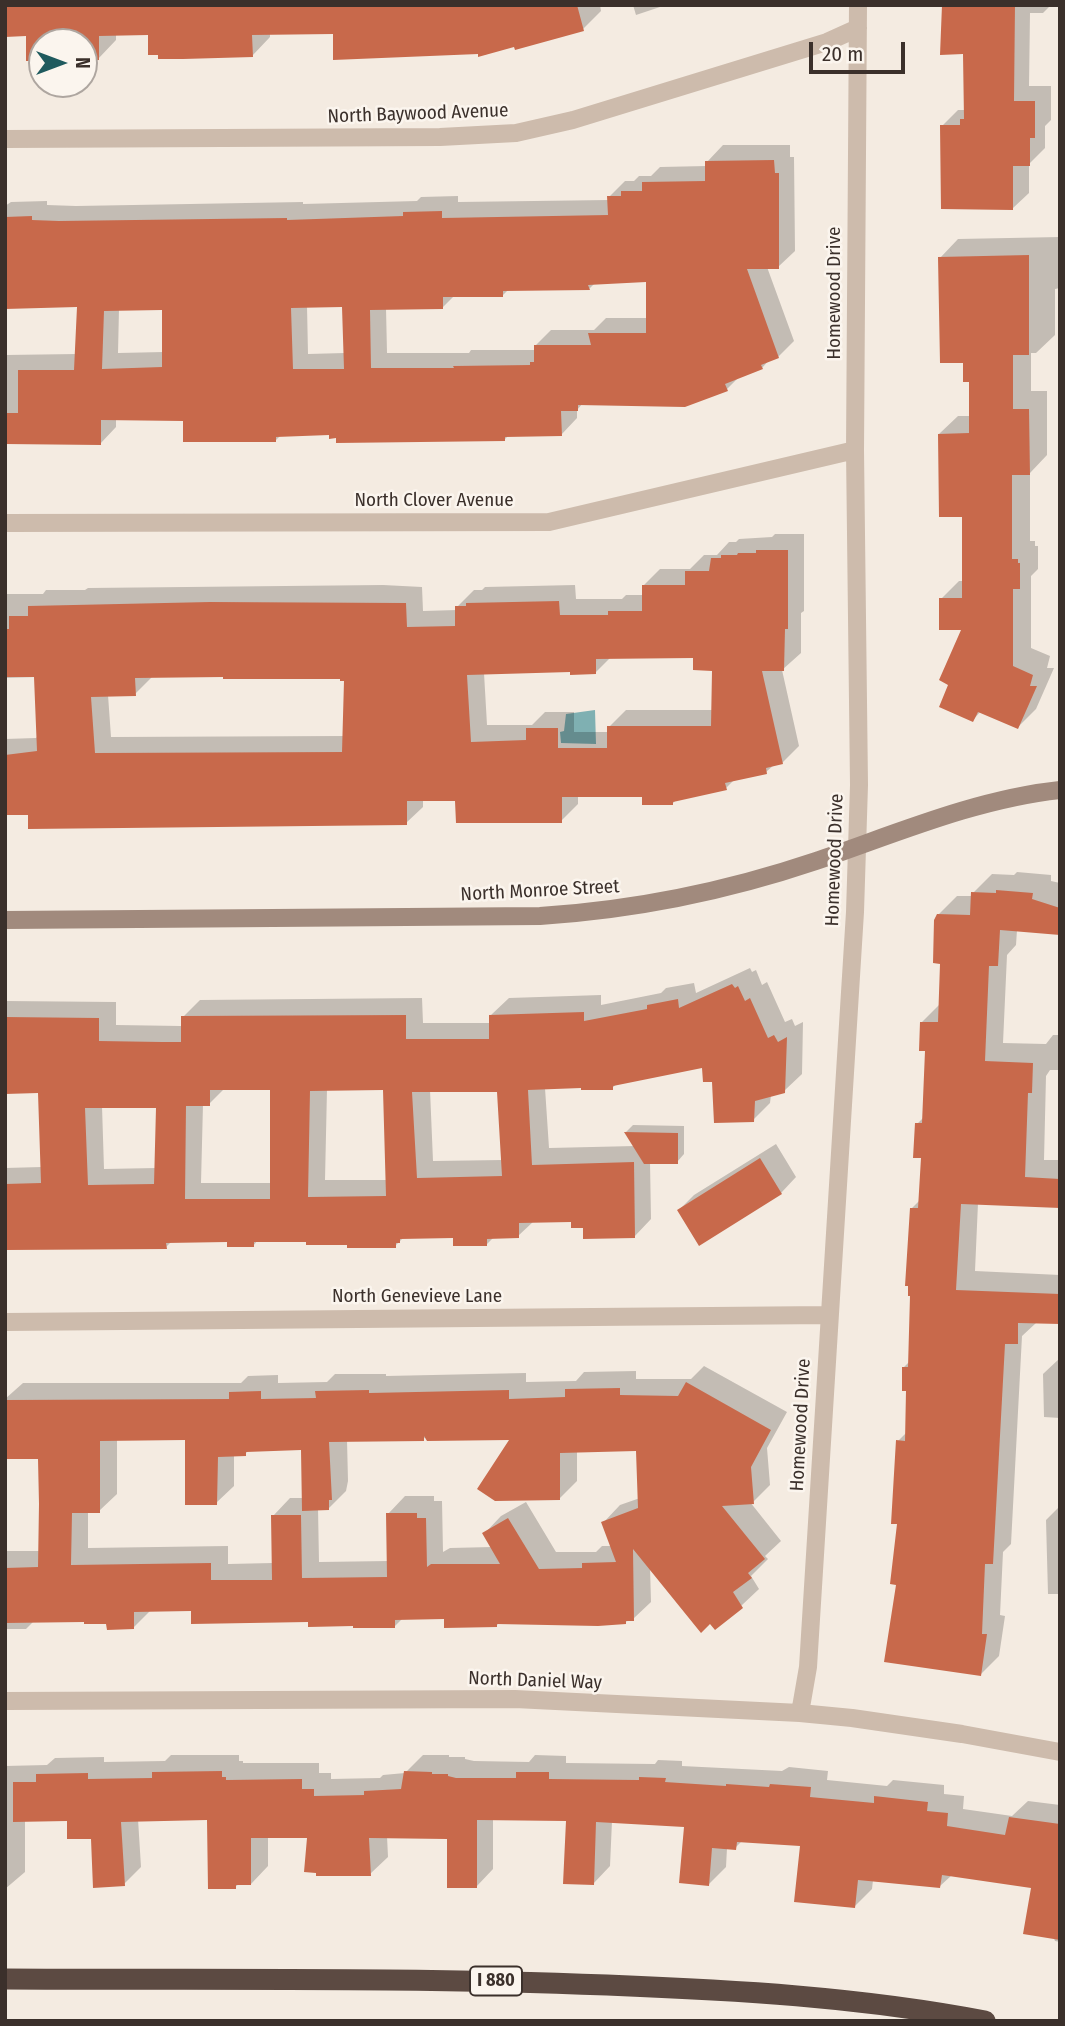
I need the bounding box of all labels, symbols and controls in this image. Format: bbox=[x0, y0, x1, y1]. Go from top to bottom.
north arrow bbox=[28, 28, 98, 98]
scale bar bbox=[813, 28, 909, 72]
text: 20 m bbox=[822, 41, 863, 67]
text: N bbox=[71, 57, 94, 69]
street label: North Baywood Avenue bbox=[327, 99, 509, 129]
street label: Homewood Drive bbox=[824, 227, 846, 359]
street label: North Clover Avenue bbox=[354, 490, 514, 512]
street label: Homewood Drive bbox=[821, 793, 849, 927]
street label: North Monroe Street bbox=[460, 875, 620, 907]
street label: North Genevieve Lane bbox=[332, 1286, 502, 1308]
street label: Homewood Drive bbox=[786, 1358, 816, 1492]
street label: North Daniel Way bbox=[468, 1667, 602, 1695]
road number: I 880 bbox=[470, 1966, 522, 1996]

